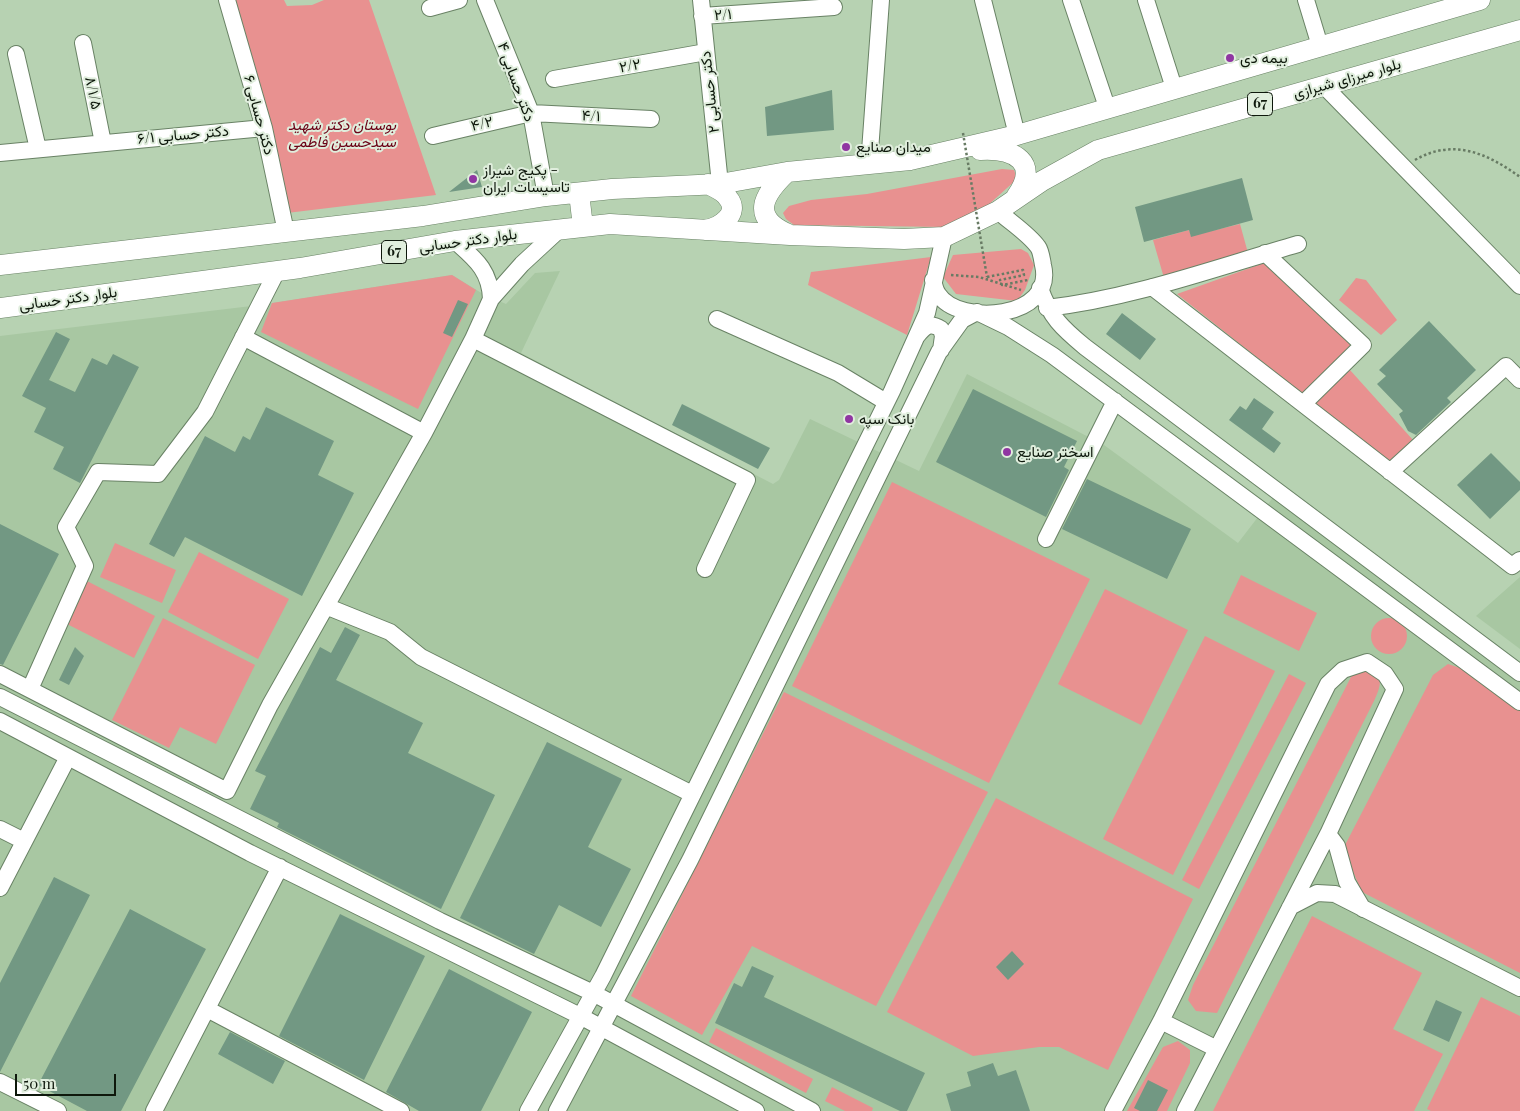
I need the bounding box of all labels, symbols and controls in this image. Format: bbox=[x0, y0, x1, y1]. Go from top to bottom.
street label: ۲/۱ bbox=[714, 5, 732, 25]
street label: دکتر حسابی ۴ bbox=[493, 40, 539, 124]
place label: بیمه دی bbox=[1240, 49, 1288, 67]
street label: دکتر حسابی ۲ bbox=[697, 50, 723, 134]
marker: بیمه دی bbox=[1224, 52, 1236, 64]
street label: ۲/۲ bbox=[618, 55, 642, 77]
street label: بلوار میرزای شیرازی bbox=[1291, 55, 1403, 103]
street label: ۶ دکتر حسابی bbox=[240, 73, 278, 157]
street label: ۸/۱/۵ bbox=[81, 75, 105, 111]
road number: 67 bbox=[1248, 92, 1272, 116]
street label: ۴/۱ bbox=[581, 107, 601, 125]
street label: ۴/۲ bbox=[469, 113, 495, 135]
park label: بوستان دکتر شهید سیدحسین فاطمی bbox=[288, 116, 396, 151]
street label: ۶/۱ دکتر حسابی bbox=[137, 122, 229, 148]
place label: میدان صنایع bbox=[856, 138, 931, 156]
marker: میدان صنایع bbox=[840, 141, 852, 153]
place label: پکیج شیراز - تاسیسات ایران bbox=[483, 161, 570, 196]
marker: پکیج شیراز - تاسیسات ایران bbox=[467, 173, 479, 185]
street label: بلوار دکتر حسابی bbox=[418, 225, 518, 257]
road number: 67 bbox=[382, 240, 406, 264]
street label: بلوار دکتر حسابی bbox=[18, 283, 118, 315]
place label: بانک سپه bbox=[859, 410, 915, 428]
marker: بانک سپه bbox=[843, 413, 855, 425]
place label: اسختر صنایع bbox=[1017, 443, 1093, 461]
marker: اسختر صنایع bbox=[1001, 446, 1013, 458]
scale bar bbox=[18, 1064, 119, 1096]
text: 50 m bbox=[23, 1073, 55, 1093]

